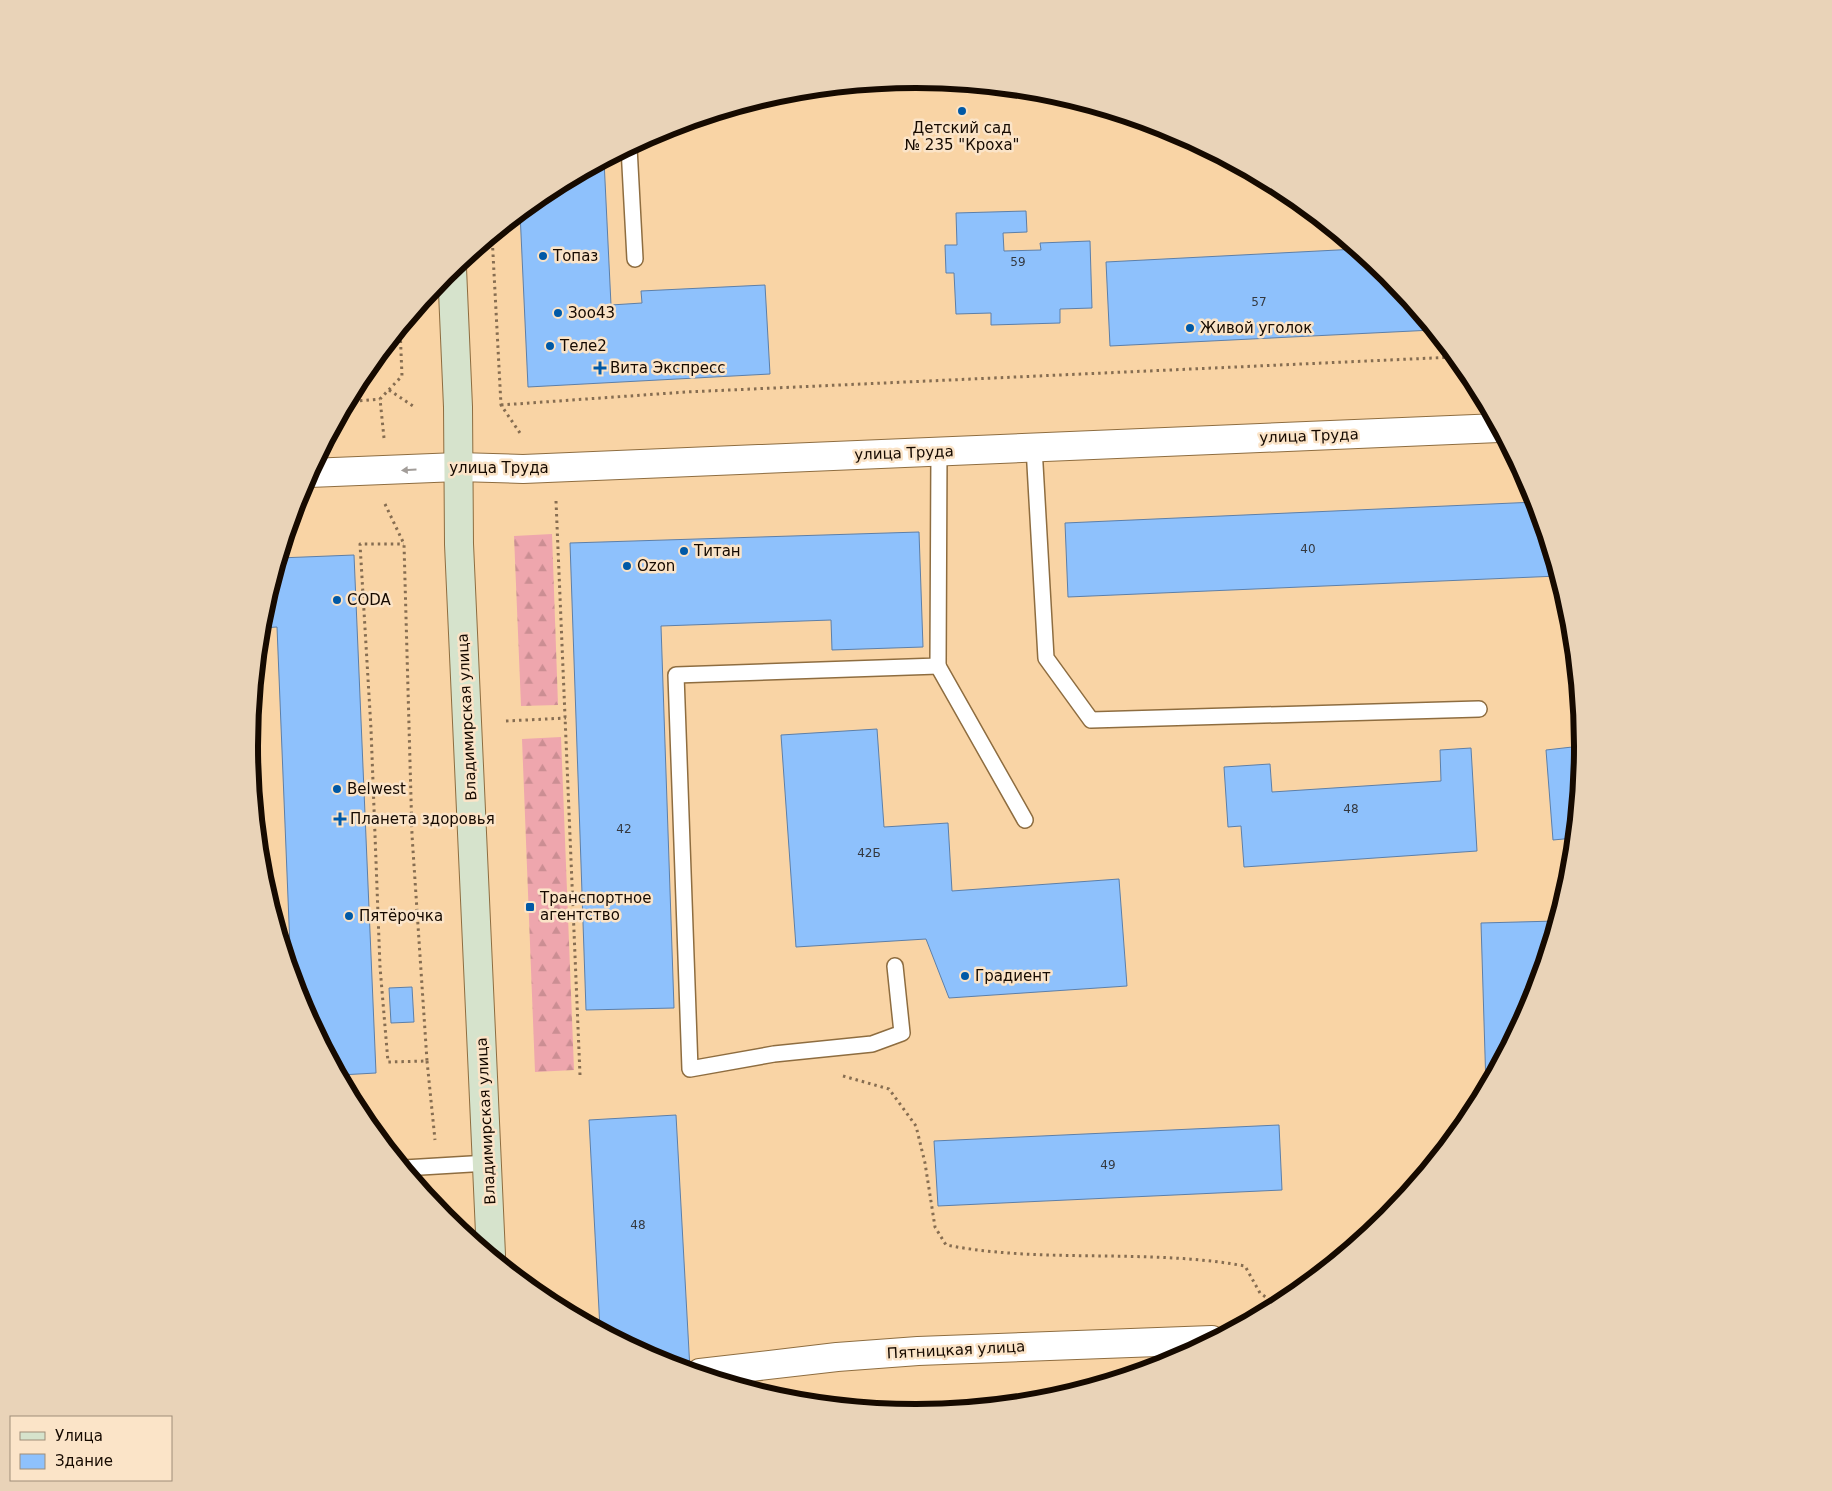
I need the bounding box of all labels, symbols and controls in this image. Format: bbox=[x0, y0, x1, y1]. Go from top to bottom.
marker: Детский сад № 235 "Кроха" bbox=[956, 105, 968, 117]
place label: Детский сад № 235 "Кроха" bbox=[905, 119, 1019, 154]
place label: Топаз bbox=[552, 247, 598, 265]
marker: Топаз bbox=[537, 250, 549, 262]
house number: 59 bbox=[1010, 255, 1026, 269]
house number: 57 bbox=[1251, 295, 1267, 309]
place label: Зоо43 bbox=[568, 304, 615, 322]
marker: Зоо43 bbox=[552, 307, 564, 319]
place label: Живой уголок bbox=[1200, 319, 1312, 337]
marker: Живой уголок bbox=[1184, 322, 1196, 334]
place label: Теле2 bbox=[559, 337, 607, 355]
marker: Теле2 bbox=[544, 340, 556, 352]
place label: Вита Экспресс bbox=[610, 359, 726, 377]
marker: Вита Экспресс bbox=[594, 362, 606, 374]
street label: улица Труда bbox=[1259, 425, 1359, 447]
street label: улица Труда bbox=[854, 442, 954, 464]
street label: улица Труда bbox=[449, 459, 549, 477]
one-way arrow bbox=[401, 466, 417, 474]
place label: Титан bbox=[693, 542, 741, 560]
house number: 40 bbox=[1300, 542, 1316, 556]
marker: Титан bbox=[678, 545, 690, 557]
place label: Ozon bbox=[637, 557, 675, 575]
marker: Ozon bbox=[621, 560, 633, 572]
place label: CODA bbox=[347, 591, 392, 609]
marker: CODA bbox=[331, 594, 343, 606]
street label: Владимирская улица bbox=[454, 633, 480, 801]
place label: Belwest bbox=[347, 780, 406, 798]
marker: Belwest bbox=[331, 783, 343, 795]
house number: 48 bbox=[1343, 802, 1359, 816]
place label: Планета здоровья bbox=[350, 810, 495, 828]
marker: Планета здоровья bbox=[334, 813, 346, 825]
house number: 42 bbox=[616, 822, 632, 836]
house number: 42Б bbox=[857, 846, 881, 860]
place label: Транспортное агентство bbox=[539, 889, 651, 924]
marker: Транспортное агентство bbox=[524, 901, 536, 913]
place label: Пятёрочка bbox=[359, 907, 443, 925]
marker: Пятёрочка bbox=[343, 910, 355, 922]
place label: Градиент bbox=[975, 967, 1051, 985]
marker: Градиент bbox=[959, 970, 971, 982]
street label: Владимирская улица bbox=[473, 1037, 499, 1205]
house number: 49 bbox=[1100, 1158, 1116, 1172]
house number: 48 bbox=[630, 1218, 646, 1232]
street label: Пятницкая улица bbox=[886, 1337, 1026, 1363]
legend bbox=[10, 1416, 172, 1481]
text: Улица bbox=[55, 1427, 103, 1445]
text: Здание bbox=[55, 1452, 113, 1470]

